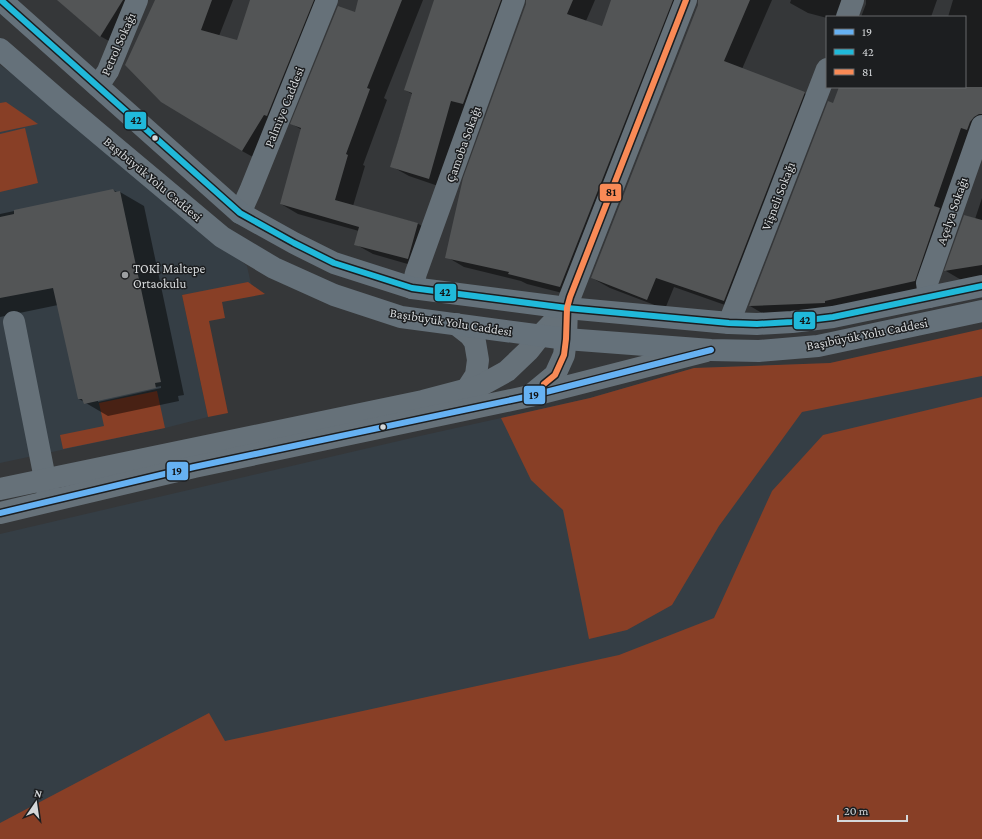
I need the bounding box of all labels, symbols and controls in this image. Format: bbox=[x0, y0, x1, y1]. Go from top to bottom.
street label: Petrol Sokağı bbox=[97, 10, 139, 78]
legend bbox=[826, 16, 966, 88]
text: 19 bbox=[862, 25, 872, 39]
text: 42 bbox=[862, 45, 874, 59]
street label: Palmiye Caddesi bbox=[261, 64, 307, 149]
text: 81 bbox=[862, 65, 872, 79]
street label: Çamoba Sokağı bbox=[442, 103, 484, 184]
line badge: 42 bbox=[124, 111, 147, 130]
text: 42 bbox=[130, 114, 142, 126]
unlabelled marker bbox=[150, 133, 160, 143]
street label: Başıbüyük Yolu Caddesi bbox=[101, 134, 206, 225]
street label: Vişneli Sokağı bbox=[758, 159, 798, 232]
street label: Açelya Sokağı bbox=[933, 175, 971, 247]
line badge: 81 bbox=[599, 183, 622, 202]
text: 81 bbox=[606, 186, 616, 198]
place label: TOKİ Maltepe Ortaokulu bbox=[133, 261, 205, 291]
marker: TOKİ Maltepe Ortaokulu bbox=[120, 270, 130, 280]
line badge: 42 bbox=[434, 283, 457, 302]
text: 42 bbox=[439, 286, 451, 298]
street label: Başıbüyük Yolu Caddesi bbox=[389, 305, 514, 339]
line badge: 42 bbox=[793, 311, 816, 330]
text: 42 bbox=[799, 314, 811, 326]
street label: Başıbüyük Yolu Caddesi bbox=[805, 315, 930, 353]
line badge: 19 bbox=[523, 385, 546, 405]
text: 19 bbox=[529, 389, 539, 401]
unlabelled marker bbox=[378, 422, 388, 432]
line badge: 19 bbox=[166, 461, 189, 481]
text: 19 bbox=[172, 465, 182, 477]
north arrow bbox=[16, 783, 56, 823]
text: N bbox=[33, 787, 44, 800]
scale bar bbox=[838, 797, 907, 823]
text: 20 m bbox=[844, 804, 869, 818]

